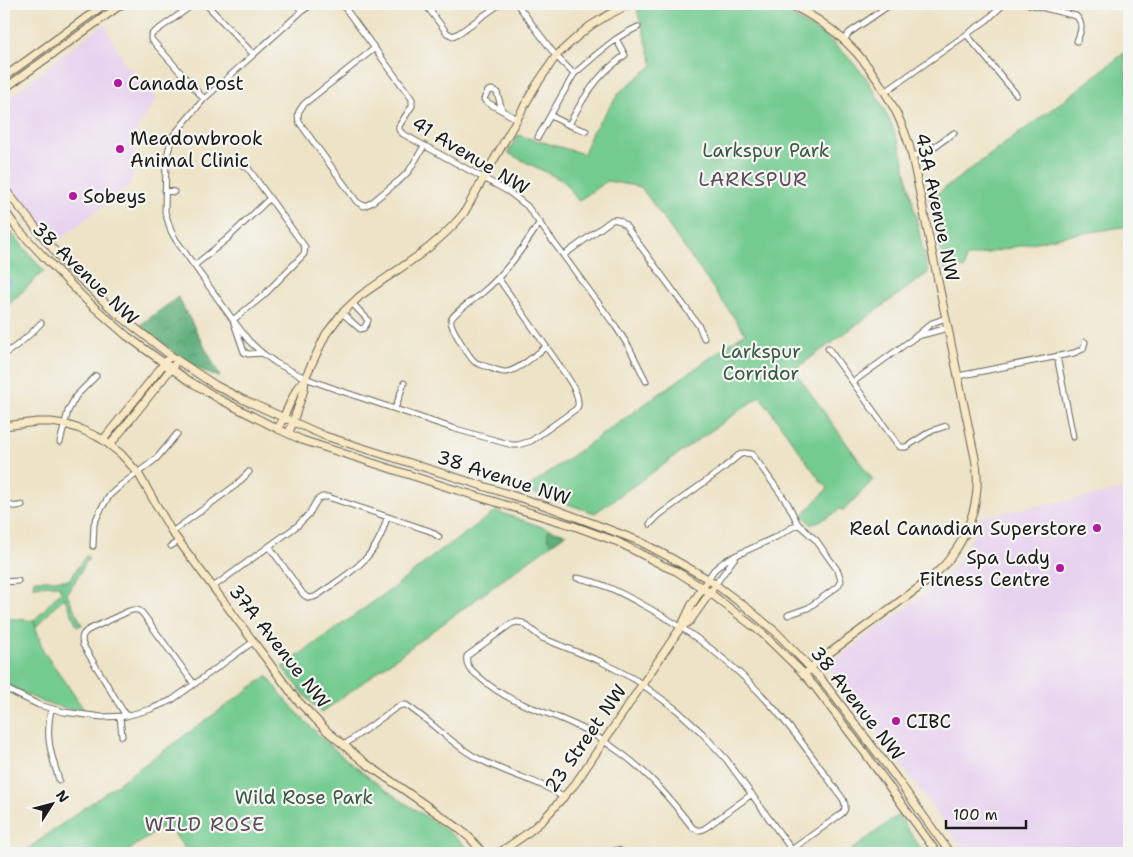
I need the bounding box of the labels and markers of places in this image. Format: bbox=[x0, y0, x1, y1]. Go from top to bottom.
place label: Canada Post bbox=[128, 71, 244, 96]
marker: Canada Post bbox=[112, 77, 124, 89]
place label: Meadowbrook Animal Clinic bbox=[130, 126, 263, 173]
marker: Meadowbrook Animal Clinic bbox=[114, 143, 126, 155]
place label: Sobeys bbox=[83, 184, 147, 209]
marker: Sobeys bbox=[67, 190, 79, 202]
place label: Real Canadian Superstore bbox=[849, 516, 1087, 541]
marker: Real Canadian Superstore bbox=[1091, 522, 1103, 534]
place label: Spa Lady Fitness Centre bbox=[919, 545, 1050, 592]
marker: Spa Lady Fitness Centre bbox=[1054, 562, 1066, 574]
place label: CIBC bbox=[906, 709, 951, 734]
marker: CIBC bbox=[890, 715, 902, 727]

